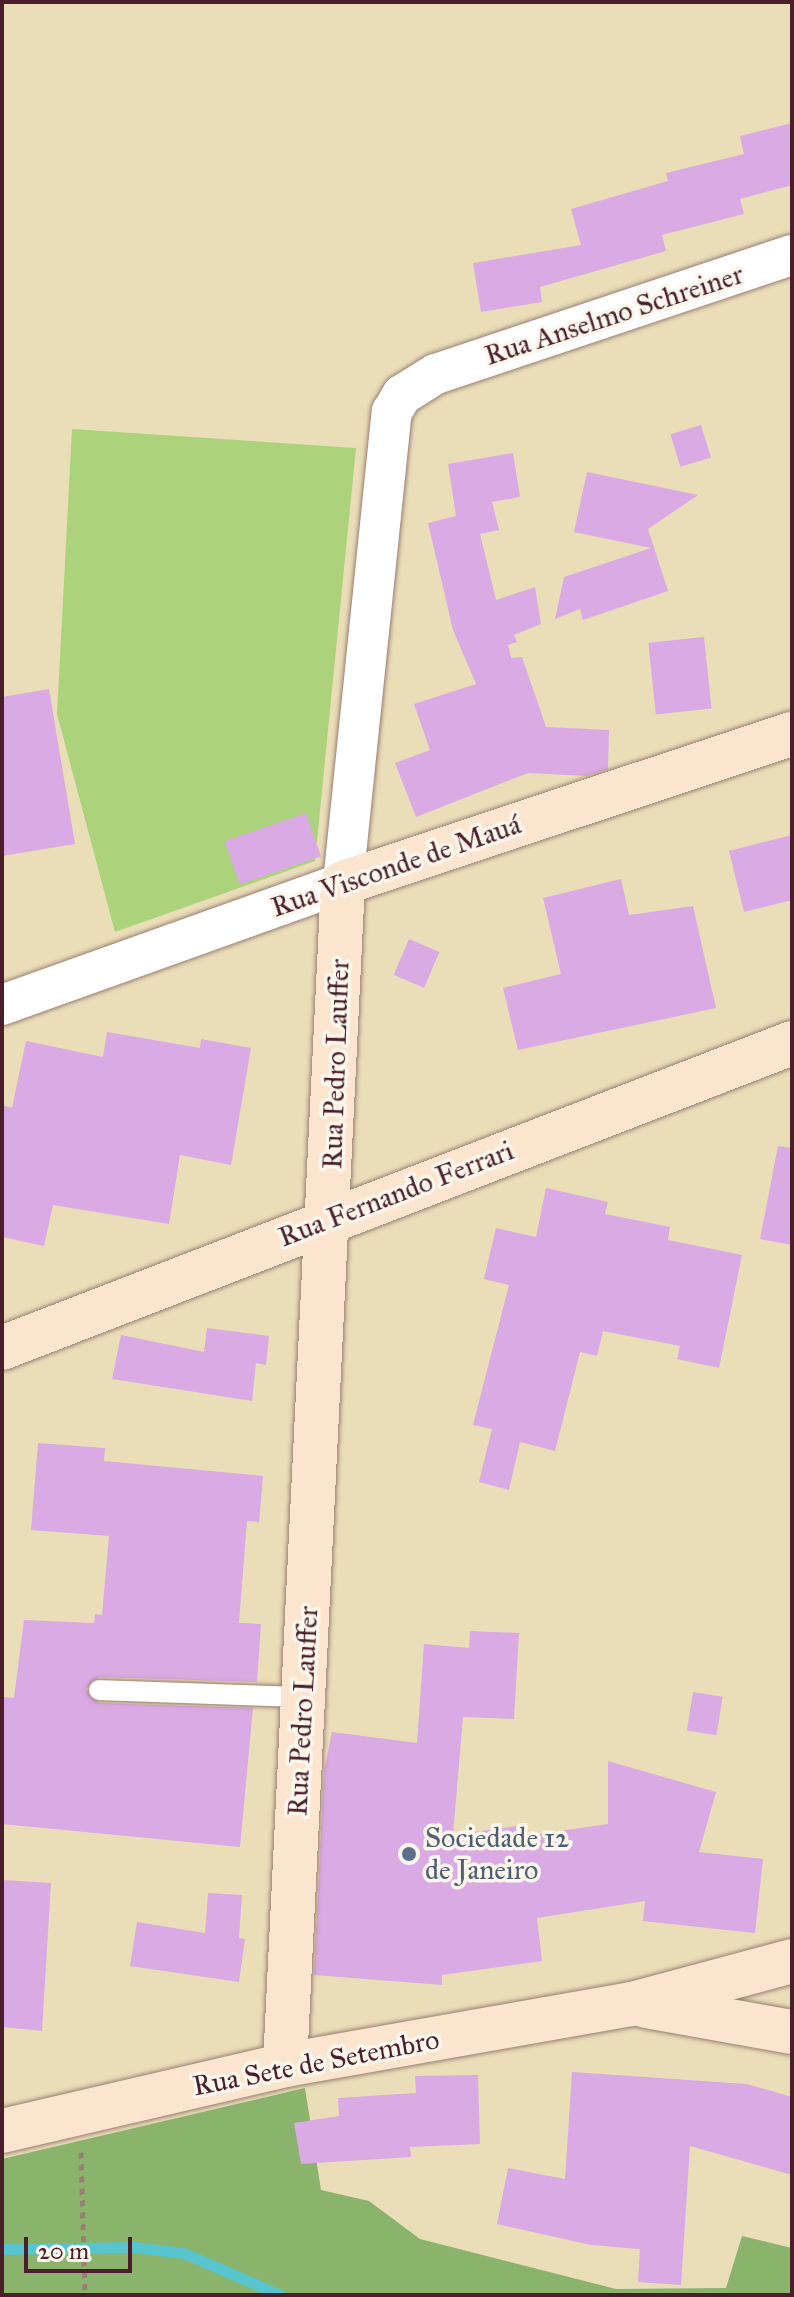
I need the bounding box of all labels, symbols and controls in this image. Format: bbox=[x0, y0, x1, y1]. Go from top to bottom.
street label: Rua Anselmo Schreiner bbox=[480, 257, 748, 373]
street label: Rua Visconde de Mauá bbox=[267, 807, 525, 925]
street label: Rua Pedro Lauffer bbox=[316, 958, 356, 1170]
street label: Rua Fernando Ferrari bbox=[274, 1134, 518, 1254]
street label: Rua Pedro Lauffer bbox=[281, 1605, 325, 1817]
place label: Sociedade 12 de Janeiro bbox=[425, 1821, 569, 1887]
marker: Sociedade 12 de Janeiro bbox=[400, 1845, 418, 1863]
street label: Rua Sete de Setembro bbox=[190, 2023, 442, 2103]
scale bar bbox=[28, 2221, 136, 2271]
text: 20 m bbox=[38, 2236, 89, 2266]

